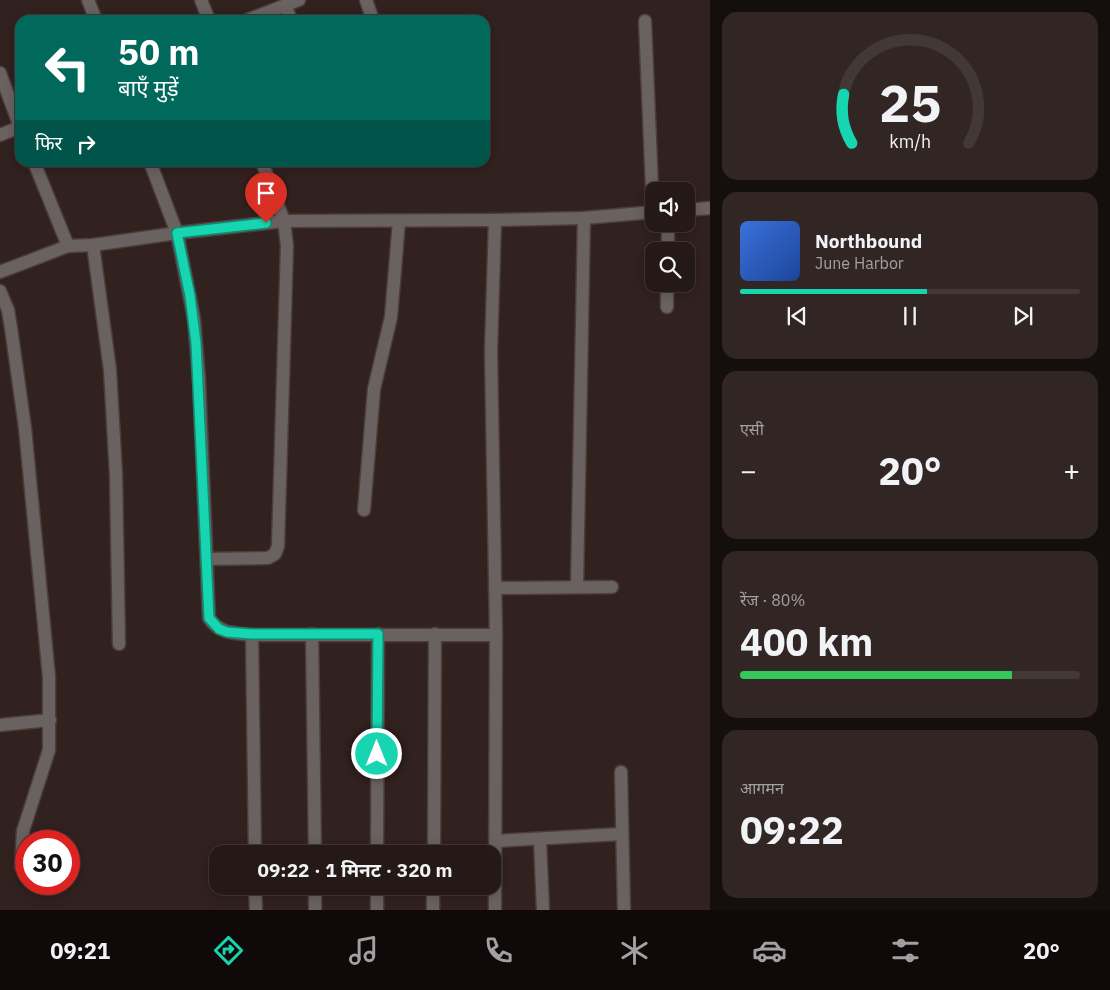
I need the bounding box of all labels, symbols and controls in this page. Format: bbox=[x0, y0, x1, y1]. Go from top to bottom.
text: 50 m bbox=[118, 29, 200, 75]
icon: left bbox=[35, 35, 100, 100]
text: 25 bbox=[879, 69, 941, 136]
text: बाएँ मुड़ें bbox=[118, 73, 179, 102]
icon: right bbox=[72, 130, 100, 158]
text: km/h bbox=[889, 130, 931, 153]
text: फिर bbox=[35, 131, 62, 155]
pin bbox=[245, 172, 287, 223]
icon: arrive bbox=[252, 179, 280, 207]
map controls bbox=[645, 182, 695, 292]
button: sound bbox=[645, 182, 695, 232]
text: Northbound bbox=[815, 229, 922, 253]
button: search bbox=[645, 242, 695, 292]
text: June Harbor bbox=[815, 253, 904, 273]
icon: previous bbox=[783, 302, 811, 330]
icon: pause bbox=[896, 302, 924, 330]
icon: next bbox=[1009, 302, 1037, 330]
text: एसी bbox=[740, 419, 764, 439]
text: 20° bbox=[878, 446, 942, 495]
text: − bbox=[740, 452, 757, 489]
text: + bbox=[1063, 452, 1080, 489]
text: रेंज · 80% bbox=[740, 590, 805, 610]
text: 400 km bbox=[740, 617, 873, 666]
position arrow bbox=[350, 727, 402, 779]
text: आगमन bbox=[740, 778, 784, 798]
text: 09:22 bbox=[740, 805, 844, 854]
speed limit sign: 30 bbox=[15, 830, 80, 895]
text: 09:22 · 1 मिनट · 320 m bbox=[258, 858, 452, 882]
icon: directions bbox=[211, 933, 246, 968]
icon: music bbox=[346, 933, 381, 968]
icon: phone bbox=[481, 933, 516, 968]
icon: climate bbox=[617, 933, 652, 968]
icon: car bbox=[752, 933, 787, 968]
icon: filters bbox=[888, 933, 923, 968]
text: 09:21 bbox=[50, 936, 110, 965]
text: 20° bbox=[1023, 936, 1060, 965]

